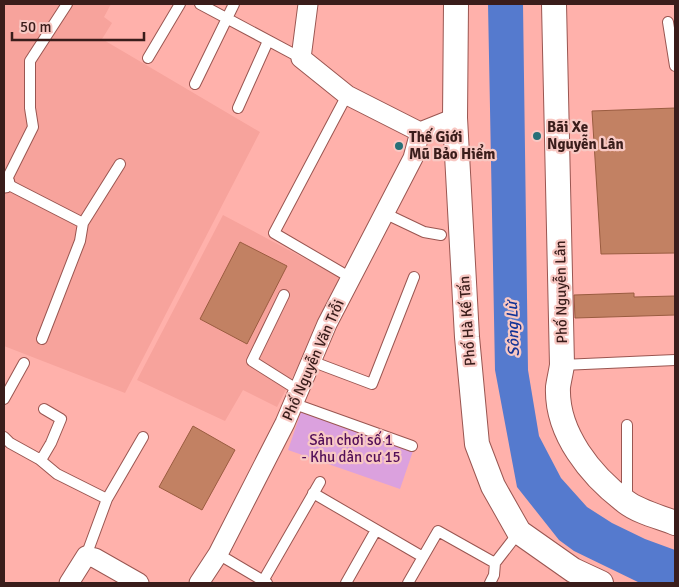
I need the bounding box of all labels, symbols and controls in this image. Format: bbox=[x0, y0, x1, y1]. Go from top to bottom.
scale bar bbox=[12, 10, 145, 42]
text: 50 m bbox=[20, 18, 51, 36]
place label: Bãi Xe Nguyễn Lân bbox=[547, 118, 624, 153]
place label: Thế Giới Mũ Bảo Hiểm bbox=[409, 127, 495, 163]
marker: Bãi Xe Nguyễn Lân bbox=[531, 130, 543, 142]
marker: Thế Giới Mũ Bảo Hiểm bbox=[393, 140, 405, 152]
street label: Phố Nguyễn Lân bbox=[550, 240, 571, 344]
street label: Phố Hà Kế Tấn bbox=[455, 275, 479, 367]
street label: Phố Nguyễn Văn Trỗi bbox=[277, 296, 348, 423]
water label: Sông Lừ bbox=[502, 298, 524, 357]
park label: Sân chơi số 1 - Khu dân cư 15 bbox=[301, 431, 401, 466]

